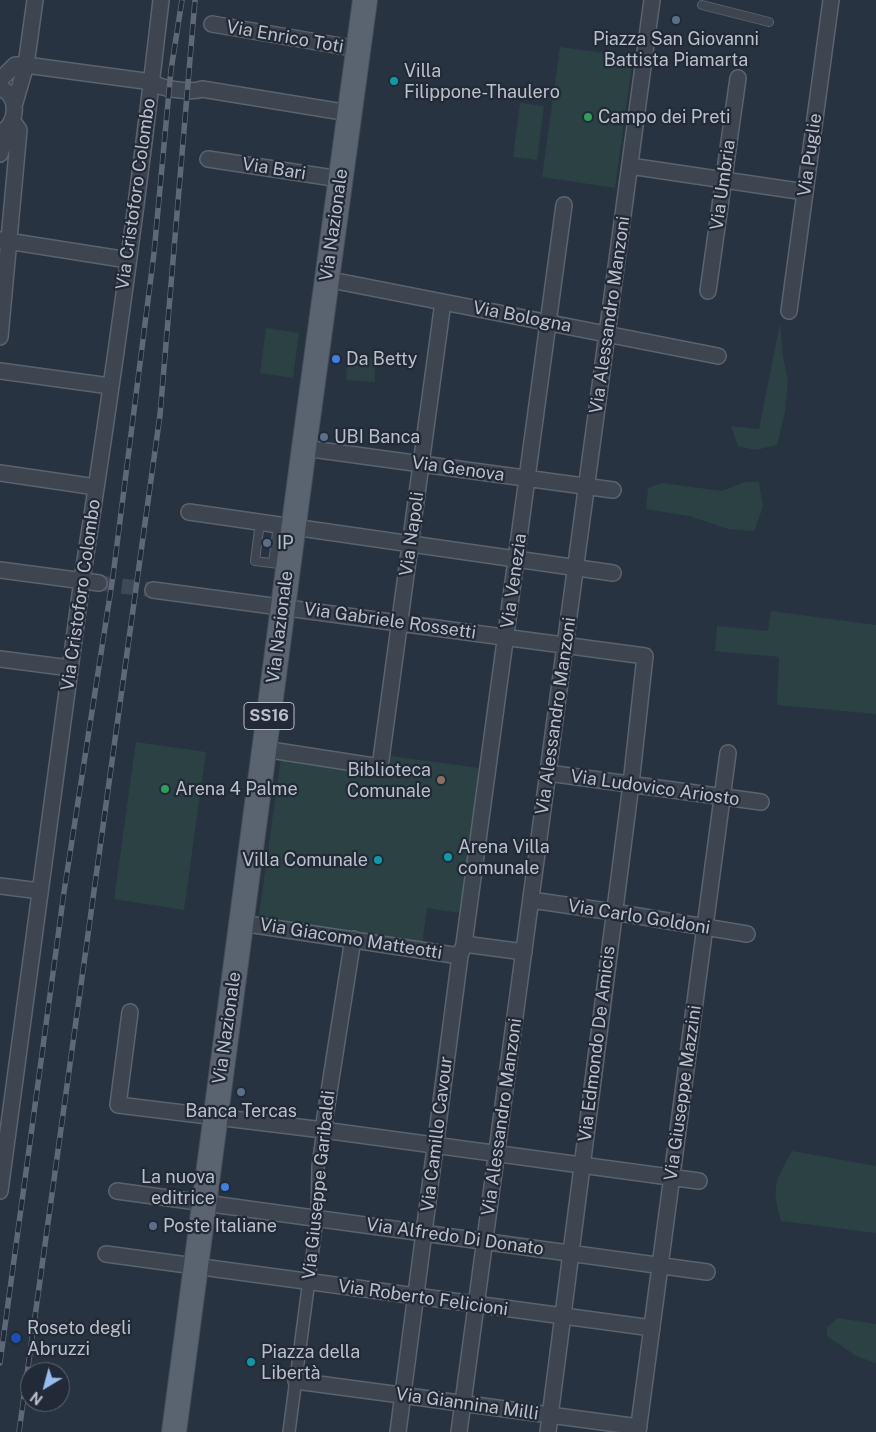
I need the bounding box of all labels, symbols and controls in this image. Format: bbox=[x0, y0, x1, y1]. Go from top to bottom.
marker: Piazza San Giovanni Battista Piamarta bbox=[670, 14, 682, 26]
street label: Via Enrico Toti bbox=[225, 16, 345, 58]
place label: Piazza San Giovanni Battista Piamarta bbox=[593, 28, 759, 70]
place label: Villa Filippone-Thaulero bbox=[404, 60, 560, 102]
marker: Villa Filippone-Thaulero bbox=[388, 75, 400, 87]
street label: Via Cristoforo Colombo bbox=[112, 97, 160, 291]
place label: Campo dei Preti bbox=[598, 106, 730, 128]
marker: Campo dei Preti bbox=[582, 111, 594, 123]
street label: Via Puglie bbox=[793, 112, 827, 198]
street label: Via Umbria bbox=[706, 138, 740, 232]
street label: Via Bari bbox=[241, 153, 307, 185]
street label: Via Nazionale bbox=[315, 167, 353, 283]
street label: Via Alessandro Manzoni bbox=[585, 215, 635, 415]
street label: Via Bologna bbox=[471, 297, 573, 337]
place label: Da Betty bbox=[346, 348, 417, 370]
marker: Da Betty bbox=[330, 353, 342, 365]
place label: UBI Banca bbox=[334, 426, 420, 448]
marker: UBI Banca bbox=[318, 431, 330, 443]
street label: Via Genova bbox=[410, 452, 506, 486]
street label: Via Napoli bbox=[395, 490, 429, 578]
street label: Via Cristoforo Colombo bbox=[57, 498, 105, 692]
place label: IP bbox=[277, 532, 294, 554]
street label: Via Venezia bbox=[497, 532, 531, 630]
marker: IP bbox=[261, 537, 273, 549]
street label: Via Nazionale bbox=[262, 570, 298, 684]
street label: Via Gabriele Rossetti bbox=[303, 598, 477, 644]
street label: Via Alessandro Manzoni bbox=[531, 616, 581, 816]
road number: SS16 bbox=[244, 702, 294, 729]
place label: Biblioteca Comunale bbox=[347, 759, 431, 802]
street label: Via Ludovico Ariosto bbox=[569, 765, 741, 811]
marker: Biblioteca Comunale bbox=[435, 774, 447, 786]
place label: Arena 4 Palme bbox=[175, 778, 298, 800]
marker: Arena 4 Palme bbox=[159, 783, 171, 795]
place label: Arena Villa comunale bbox=[458, 836, 550, 879]
place label: Villa Comunale bbox=[242, 849, 368, 871]
marker: Arena Villa comunale bbox=[442, 851, 454, 863]
marker: Villa Comunale bbox=[372, 854, 384, 866]
street label: Via Carlo Goldoni bbox=[566, 895, 712, 939]
street label: Via Giacomo Matteotti bbox=[258, 914, 444, 964]
street label: Via Edmondo De Amicis bbox=[574, 945, 620, 1143]
street label: Via Nazionale bbox=[208, 970, 246, 1086]
street label: Via Giuseppe Mazzini bbox=[660, 1004, 706, 1182]
street label: Via Alessandro Manzoni bbox=[477, 1017, 527, 1217]
street label: Via Camillo Cavour bbox=[417, 1055, 457, 1213]
marker: Banca Tercas bbox=[235, 1086, 247, 1098]
street label: Via Giuseppe Garibaldi bbox=[298, 1089, 340, 1281]
place label: Banca Tercas bbox=[185, 1100, 297, 1122]
place label: La nuova editrice bbox=[141, 1166, 215, 1208]
marker: La nuova editrice bbox=[219, 1181, 231, 1193]
street label: Via Alfredo Di Donato bbox=[365, 1214, 545, 1260]
place label: Poste Italiane bbox=[163, 1215, 277, 1237]
marker: Poste Italiane bbox=[147, 1220, 159, 1232]
street label: Via Roberto Felicioni bbox=[337, 1275, 509, 1321]
place label: Roseto degli Abruzzi bbox=[27, 1317, 131, 1360]
marker: Roseto degli Abruzzi bbox=[9, 1331, 23, 1345]
place label: Piazza della Libertà bbox=[261, 1341, 360, 1384]
marker: Piazza della Libertà bbox=[245, 1356, 257, 1368]
north arrow bbox=[20, 1362, 70, 1412]
street label: Via Giannina Milli bbox=[394, 1383, 540, 1425]
text: N bbox=[27, 1389, 46, 1408]

